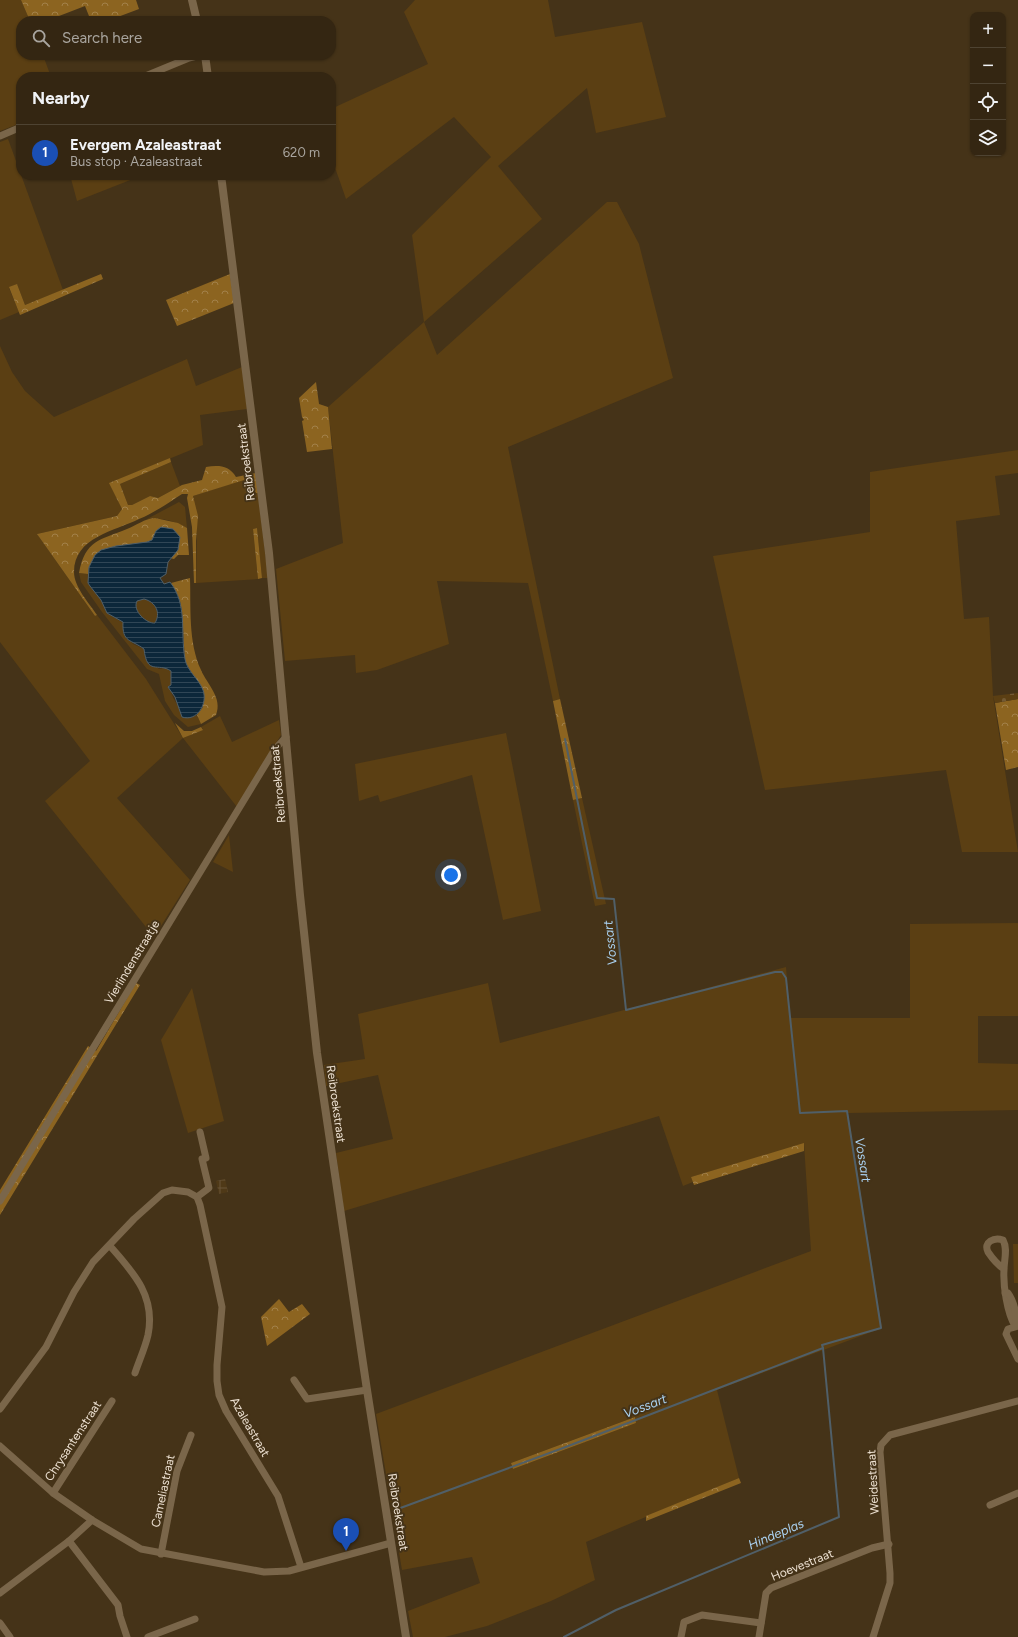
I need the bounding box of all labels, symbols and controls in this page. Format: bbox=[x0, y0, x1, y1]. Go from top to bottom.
map controls bbox=[970, 12, 1006, 156]
button: + bbox=[970, 12, 1006, 48]
search box bbox=[16, 16, 336, 60]
icon: search bbox=[30, 27, 52, 49]
text: Search here bbox=[62, 29, 142, 47]
button: − bbox=[970, 48, 1006, 84]
button: locate bbox=[970, 84, 1006, 120]
text: Nearby bbox=[32, 88, 90, 108]
button: layers bbox=[970, 120, 1006, 156]
text: Evergem Azaleastraat bbox=[70, 136, 222, 154]
text: 1 bbox=[42, 145, 48, 160]
text: 620 m bbox=[283, 145, 320, 160]
text: Bus stop · Azaleastraat bbox=[70, 154, 202, 169]
street label: Reibroekstraat bbox=[234, 422, 258, 502]
street label: Reibroekstraat bbox=[268, 744, 288, 824]
your location bbox=[441, 865, 461, 885]
street label: Vierlindenstraatje bbox=[102, 917, 163, 1006]
water label: Vossart bbox=[600, 919, 620, 966]
street label: Reibroekstraat bbox=[324, 1064, 348, 1144]
water label: Vossart bbox=[852, 1136, 874, 1185]
water label: Vossart bbox=[621, 1391, 670, 1421]
street label: Azaleastraat bbox=[227, 1395, 273, 1460]
street label: Chrysantenstraat bbox=[42, 1398, 104, 1484]
street label: Weidestraat bbox=[864, 1449, 882, 1515]
street label: Cameliastraat bbox=[148, 1453, 178, 1529]
street label: Reibroekstraat bbox=[385, 1472, 411, 1552]
water label: Hindeplas bbox=[746, 1516, 806, 1552]
pin: 1 bbox=[333, 1518, 359, 1551]
street label: Hoevestraat bbox=[769, 1546, 836, 1584]

